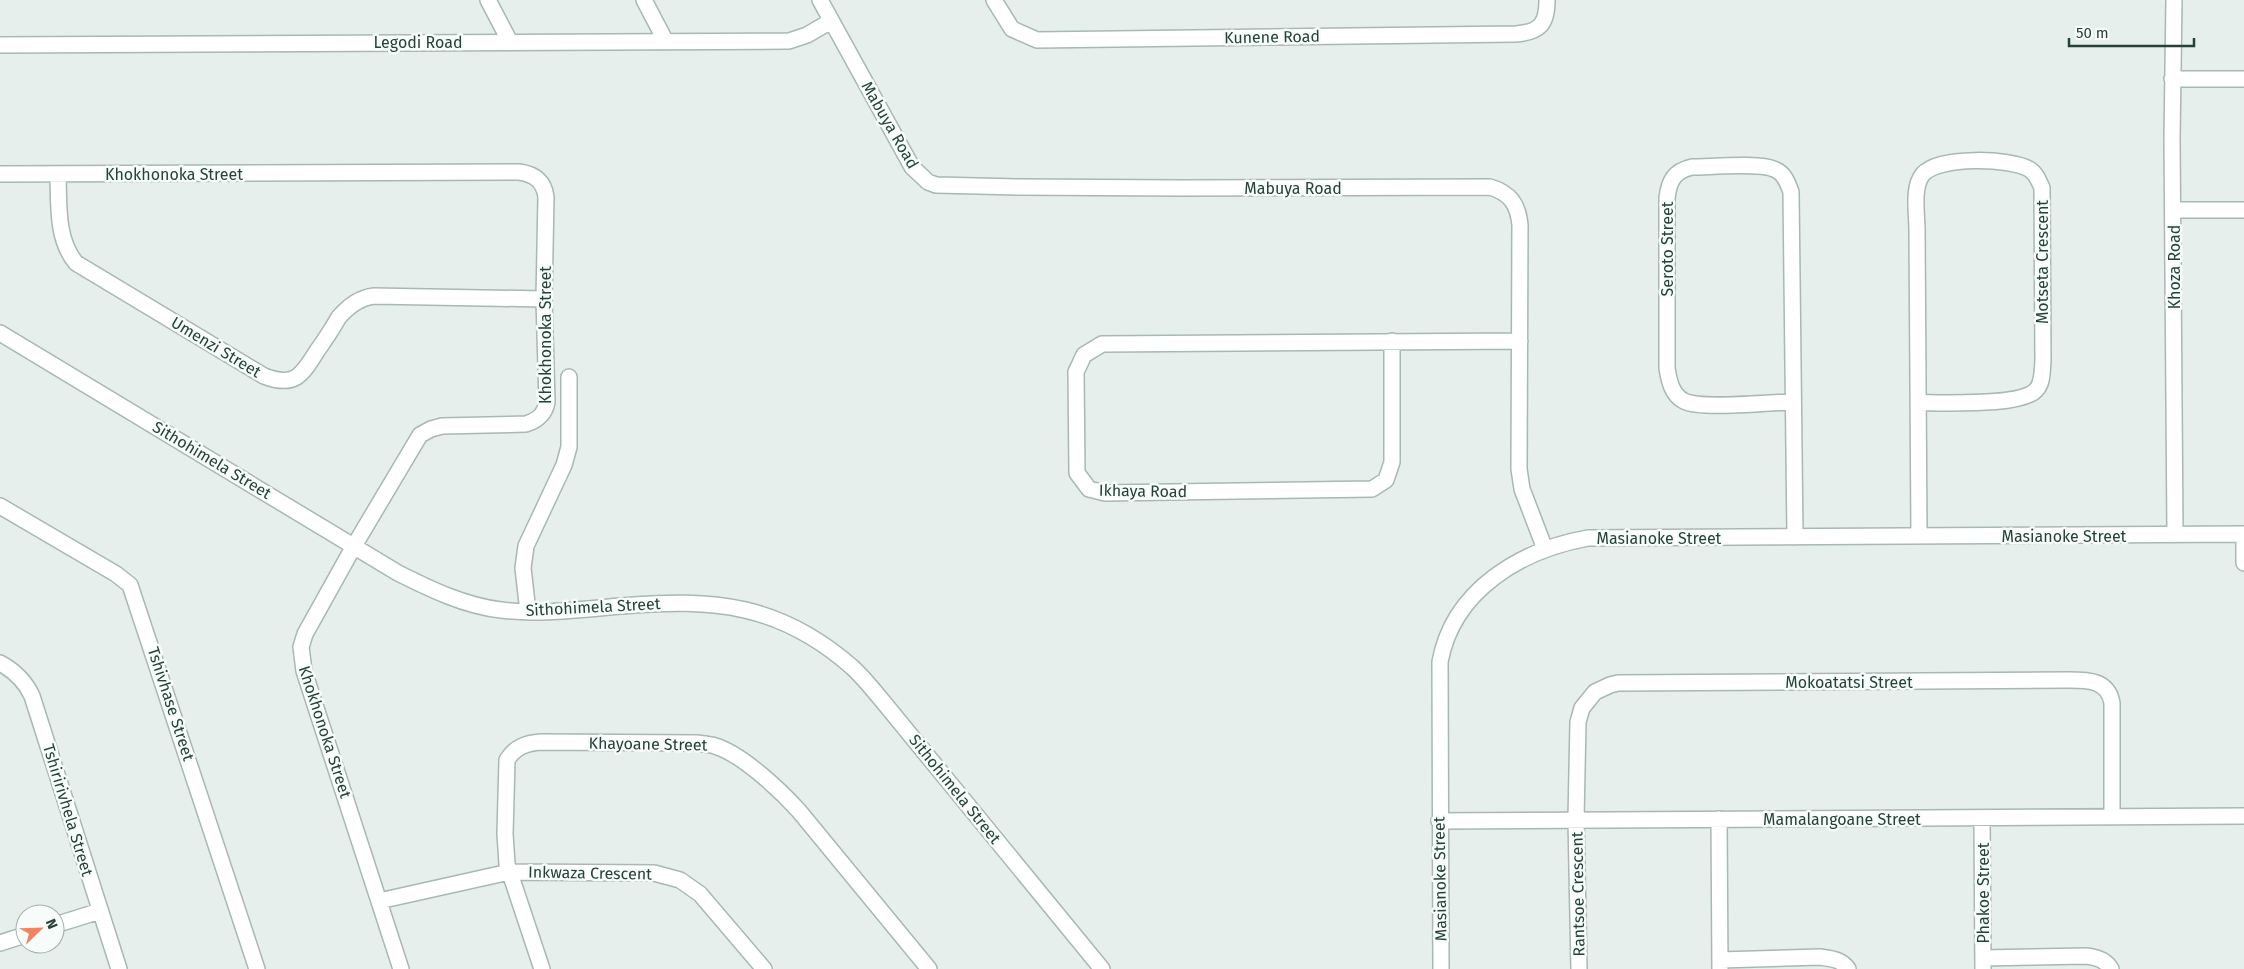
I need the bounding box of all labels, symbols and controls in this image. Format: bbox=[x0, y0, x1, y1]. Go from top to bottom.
scale bar bbox=[2069, 15, 2194, 47]
text: 50 m bbox=[2076, 24, 2109, 42]
street label: Kunene Road bbox=[1224, 27, 1320, 47]
street label: Legodi Road bbox=[374, 33, 462, 52]
street label: Mabuya Road bbox=[857, 78, 923, 172]
street label: Khokhonoka Street bbox=[105, 165, 243, 184]
street label: Mabuya Road bbox=[1244, 179, 1342, 198]
street label: Motseta Crescent bbox=[2033, 200, 2052, 324]
street label: Seroto Street bbox=[1658, 201, 1677, 297]
street label: Khoza Road bbox=[2165, 225, 2184, 309]
street label: Khokhonoka Street bbox=[536, 266, 555, 404]
street label: Umenzi Street bbox=[168, 313, 265, 381]
street label: Sithohimela Street bbox=[149, 417, 275, 503]
street label: Ikhaya Road bbox=[1099, 481, 1187, 501]
street label: Masianoke Street bbox=[2002, 527, 2127, 546]
street label: Masianoke Street bbox=[1597, 529, 1722, 548]
street label: Sithohimela Street bbox=[525, 594, 661, 620]
street label: Tshivhase Street bbox=[144, 645, 198, 763]
street label: Khokhonoka Street bbox=[295, 663, 355, 801]
street label: Mokoatatsi Street bbox=[1785, 673, 1913, 692]
street label: Sithohimela Street bbox=[905, 731, 1005, 848]
street label: Khayoane Street bbox=[588, 733, 708, 755]
street label: Tshiririvhela Street bbox=[39, 742, 97, 879]
street label: Mamalangoane Street bbox=[1763, 810, 1921, 829]
street label: Masianoke Street bbox=[1429, 816, 1451, 942]
street label: Rantsoe Crescent bbox=[1567, 831, 1589, 957]
street label: Phakoe Street bbox=[1974, 842, 1993, 943]
street label: Inkwaza Crescent bbox=[528, 862, 652, 884]
north arrow bbox=[15, 904, 65, 954]
text: N bbox=[42, 917, 61, 932]

